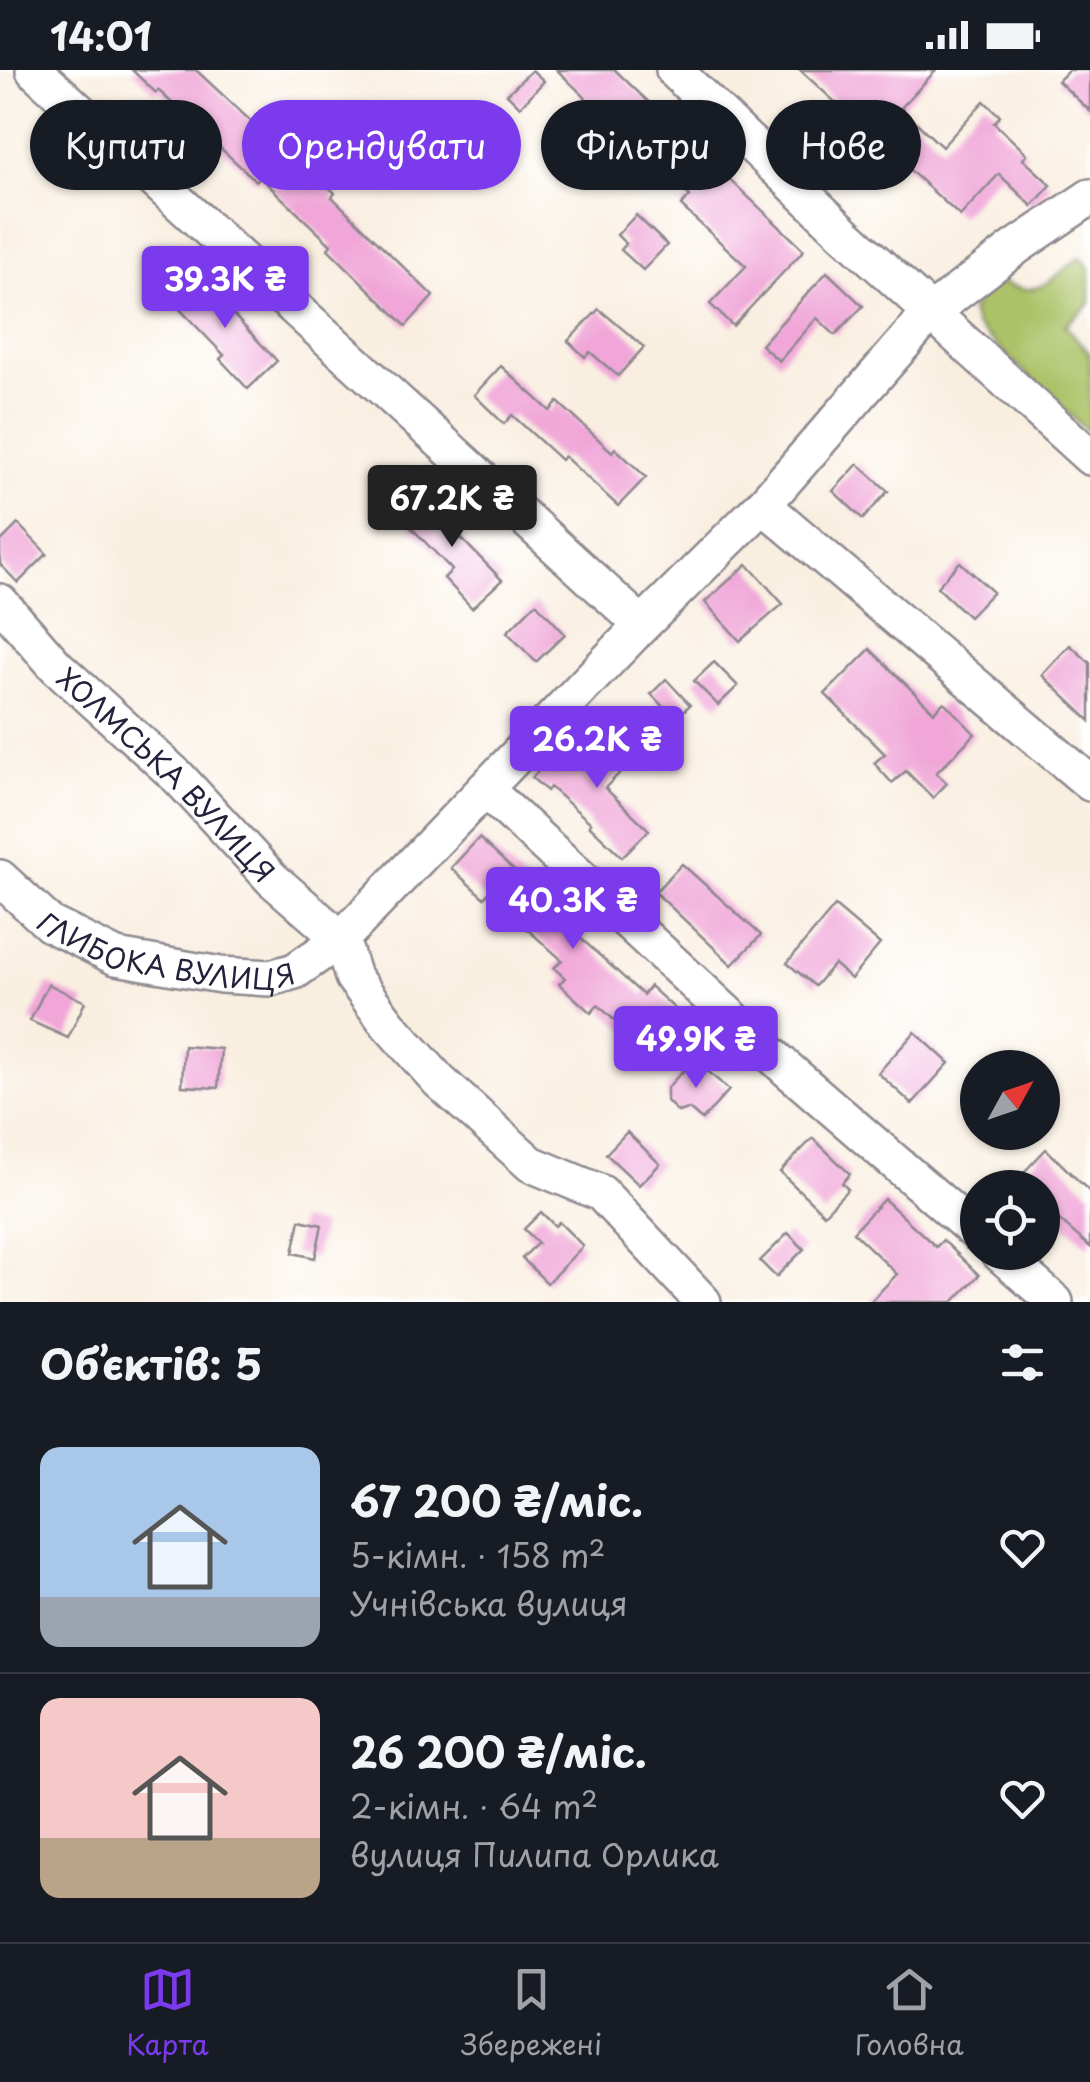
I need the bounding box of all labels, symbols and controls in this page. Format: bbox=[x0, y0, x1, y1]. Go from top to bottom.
text: 14:01 bbox=[50, 7, 152, 64]
chip: Купити bbox=[30, 100, 222, 190]
chip: Орендувати bbox=[242, 100, 521, 190]
chip: Фільтри bbox=[541, 100, 746, 190]
chip: Нове bbox=[766, 100, 921, 190]
pin: 39.3K ₴ bbox=[133, 246, 317, 331]
text: 39.3K ₴ bbox=[164, 254, 286, 302]
pin: 67.2K ₴ bbox=[360, 465, 544, 550]
text: 67.2K ₴ bbox=[390, 473, 514, 521]
street label: ХОЛМСЬКА ВУЛИЦЯ bbox=[48, 656, 286, 891]
pin: 26.2K ₴ bbox=[505, 706, 689, 791]
text: 26.2K ₴ bbox=[532, 714, 662, 762]
pin: 40.3K ₴ bbox=[481, 867, 665, 952]
text: 40.3K ₴ bbox=[508, 875, 638, 923]
street label: ГЛИБОКА ВУЛИЦЯ bbox=[28, 901, 300, 1000]
pin: 49.9K ₴ bbox=[604, 1006, 788, 1091]
text: 49.9K ₴ bbox=[636, 1014, 756, 1062]
north arrow bbox=[960, 1050, 1060, 1150]
map controls bbox=[960, 1050, 1060, 1270]
button: locate bbox=[960, 1170, 1060, 1270]
text: Об’єктів: 5 bbox=[40, 1331, 262, 1394]
icon: filters bbox=[995, 1335, 1050, 1390]
text: 67 200 ₴/міс. bbox=[350, 1468, 643, 1531]
icon: home bbox=[120, 1487, 240, 1607]
icon: heart bbox=[995, 1520, 1050, 1575]
text: 5-кімн. · 158 m² bbox=[350, 1531, 606, 1579]
text: Учнівська вулиця bbox=[350, 1579, 628, 1627]
text: 26 200 ₴/міс. bbox=[350, 1719, 647, 1782]
icon: home bbox=[120, 1738, 240, 1858]
icon: heart bbox=[995, 1771, 1050, 1826]
text: 2-кімн. · 64 m² bbox=[350, 1782, 598, 1830]
text: вулиця Пилипа Орлика bbox=[350, 1830, 719, 1878]
tab: Карта bbox=[126, 1962, 209, 2065]
tab: Збережені bbox=[461, 1962, 602, 2065]
tab: Головна bbox=[855, 1962, 964, 2065]

